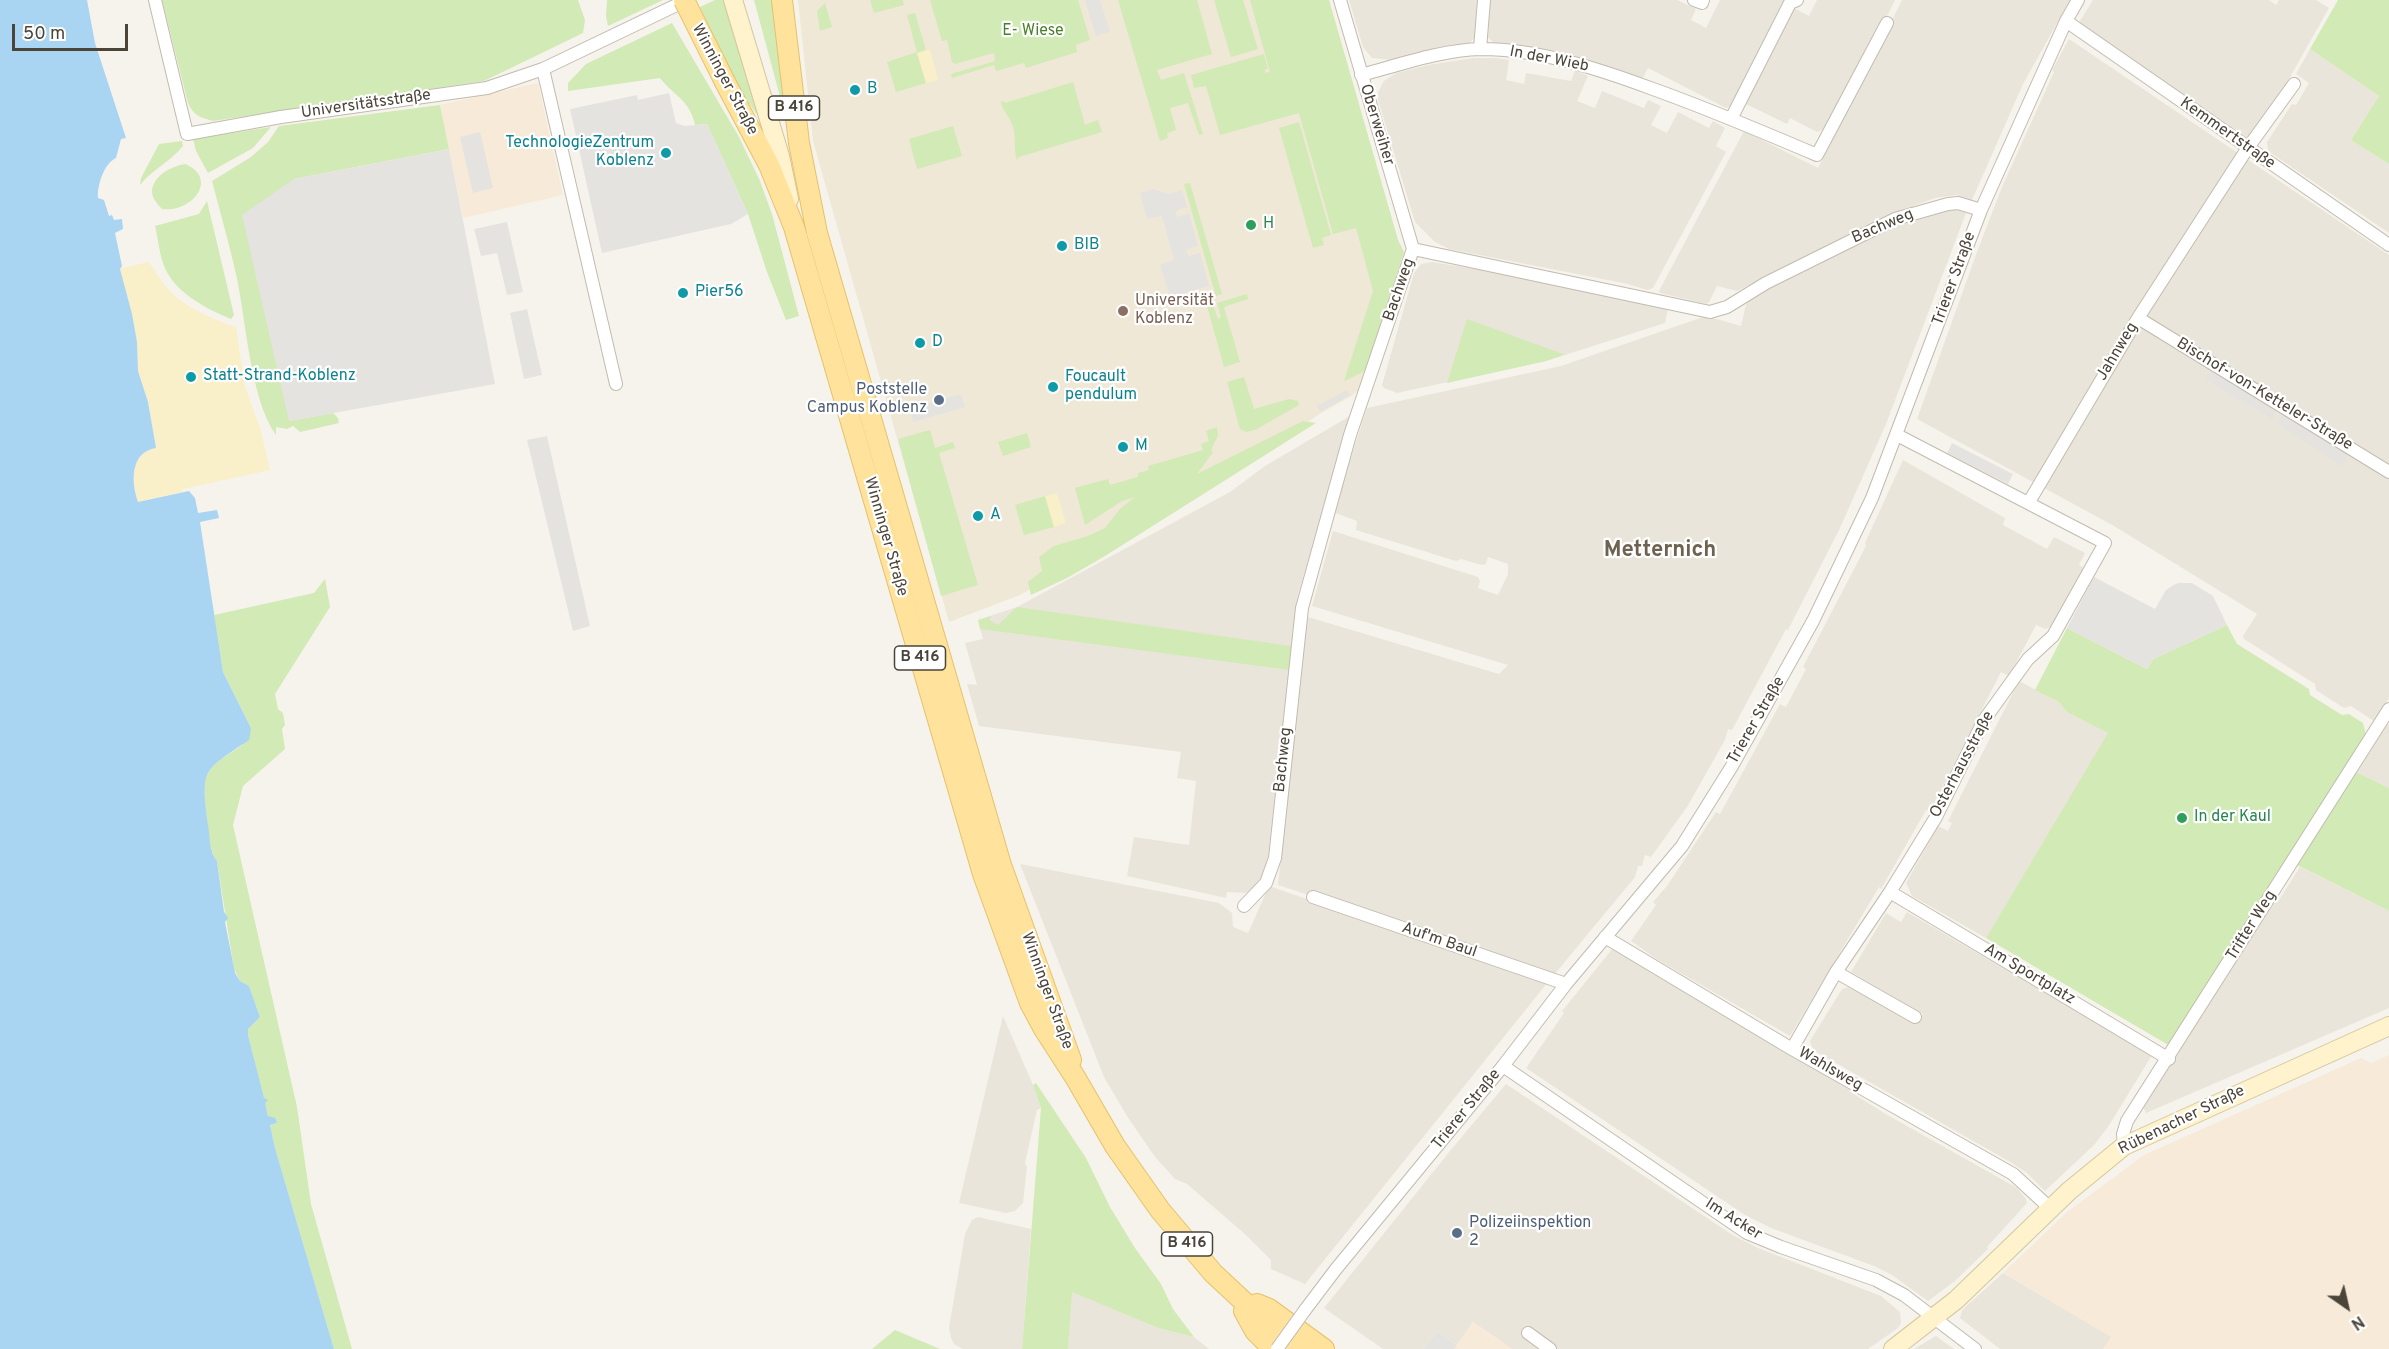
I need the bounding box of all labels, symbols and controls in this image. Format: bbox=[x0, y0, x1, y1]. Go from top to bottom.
scale bar bbox=[15, 12, 130, 50]
street label: Winninger Straße bbox=[687, 21, 761, 139]
park label: E- Wiese bbox=[1002, 22, 1064, 42]
text: 50 m bbox=[23, 23, 65, 46]
street label: In der Wieb bbox=[1508, 43, 1590, 77]
place label: B bbox=[867, 80, 877, 100]
street label: Oberweiher bbox=[1355, 82, 1397, 168]
marker: B bbox=[848, 83, 862, 97]
street label: Universitätsstraße bbox=[300, 86, 432, 124]
street label: Kemmertstraße bbox=[2176, 94, 2278, 174]
road number: B 416 bbox=[768, 96, 820, 120]
place label: TechnologieZentrum Koblenz bbox=[505, 134, 654, 172]
marker: TechnologieZentrum Koblenz bbox=[659, 146, 673, 160]
street label: Bachweg bbox=[1849, 205, 1917, 249]
place label: H bbox=[1263, 215, 1274, 235]
marker: H bbox=[1244, 218, 1258, 232]
street label: Trierer Straße bbox=[1929, 230, 1981, 328]
place label: BIB bbox=[1074, 236, 1099, 256]
marker: BIB bbox=[1055, 239, 1069, 253]
street label: Bachweg bbox=[1380, 256, 1420, 324]
place label: Pier56 bbox=[695, 283, 744, 303]
marker: Pier56 bbox=[676, 286, 690, 300]
place label: Universität Koblenz bbox=[1135, 292, 1214, 330]
marker: Universität Koblenz bbox=[1116, 304, 1130, 318]
street label: Jahnweg bbox=[2093, 319, 2143, 385]
place label: D bbox=[932, 333, 943, 353]
street label: Bischof-von-Ketteler-Straße bbox=[2172, 335, 2356, 455]
marker: D bbox=[913, 336, 927, 350]
place label: Statt-Strand-Koblenz bbox=[203, 367, 356, 387]
place label: Foucault pendulum bbox=[1065, 368, 1137, 406]
marker: Statt-Strand-Koblenz bbox=[184, 370, 198, 384]
marker: Foucault pendulum bbox=[1046, 380, 1060, 394]
place label: Poststelle Campus Koblenz bbox=[807, 381, 927, 419]
marker: Poststelle Campus Koblenz bbox=[932, 393, 946, 407]
place label: M bbox=[1135, 437, 1148, 457]
marker: M bbox=[1116, 440, 1130, 454]
street label: Winninger Straße bbox=[859, 475, 911, 599]
place label: A bbox=[990, 506, 1001, 526]
marker: A bbox=[971, 509, 985, 523]
district label: Metternich bbox=[1604, 539, 1716, 565]
road number: B 416 bbox=[894, 646, 946, 670]
street label: Trierer Straße bbox=[1724, 674, 1790, 768]
street label: Osterhausstraße bbox=[1927, 708, 1999, 822]
street label: Bachweg bbox=[1271, 727, 1297, 793]
place label: In der Kaul bbox=[2194, 808, 2271, 828]
marker: In der Kaul bbox=[2175, 811, 2189, 825]
street label: Trifter Weg bbox=[2223, 887, 2281, 965]
street label: Auf'm Baul bbox=[1399, 919, 1479, 963]
street label: Winninger Straße bbox=[1016, 930, 1076, 1052]
street label: Am Sportplatz bbox=[1980, 940, 2078, 1010]
street label: Wahlsweg bbox=[1794, 1044, 1866, 1096]
street label: Trierer Straße bbox=[1429, 1066, 1505, 1154]
street label: Rübenacher Straße bbox=[2116, 1082, 2248, 1160]
street label: Im Acker bbox=[1701, 1195, 1765, 1245]
place label: Polizeiinspektion 2 bbox=[1469, 1214, 1591, 1252]
marker: Polizeiinspektion 2 bbox=[1450, 1226, 1464, 1240]
road number: B 416 bbox=[1162, 1232, 1212, 1256]
north arrow bbox=[2317, 1277, 2377, 1337]
text: N bbox=[2347, 1310, 2367, 1333]

